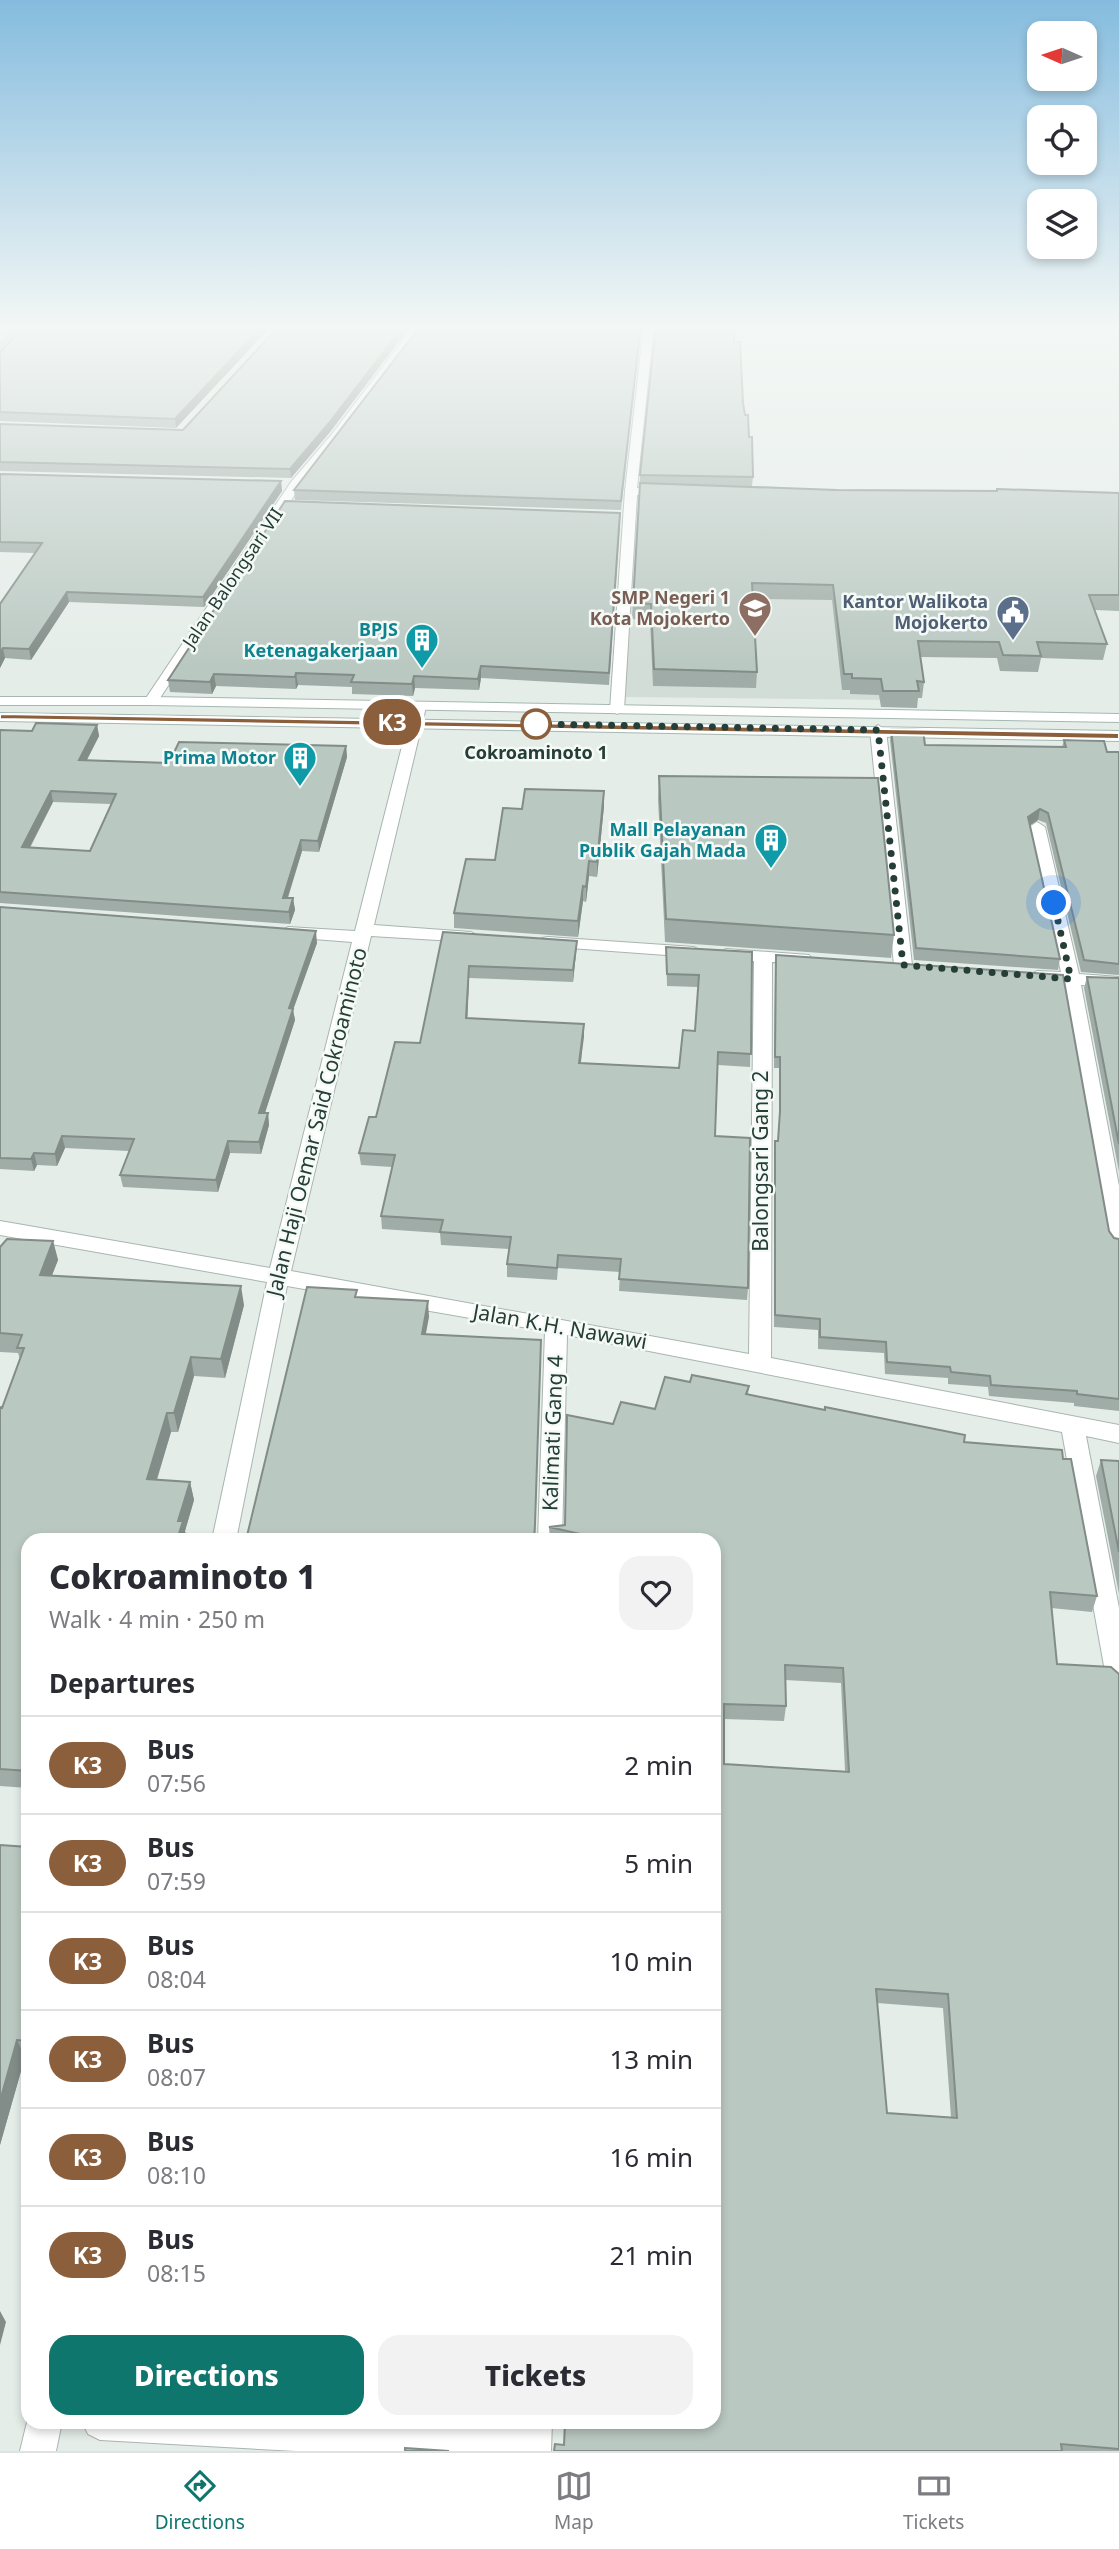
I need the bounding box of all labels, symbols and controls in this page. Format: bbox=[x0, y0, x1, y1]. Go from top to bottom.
north arrow bbox=[1027, 21, 1097, 91]
map controls bbox=[1027, 21, 1097, 259]
button: locate bbox=[1027, 105, 1097, 175]
button: layers bbox=[1027, 189, 1097, 259]
street label: Jalan Balongsari VII bbox=[175, 503, 288, 654]
place label: SMP Negeri 1 Kota Mojokerto bbox=[590, 585, 730, 630]
school or university icon: SMP Negeri 1 Kota Mojokerto bbox=[736, 589, 774, 638]
place label: Kantor Walikota Mojokerto bbox=[842, 589, 988, 634]
public building icon: Kantor Walikota Mojokerto bbox=[994, 593, 1032, 642]
place label: BPJS Ketenagakerjaan bbox=[244, 617, 398, 662]
building icon: BPJS Ketenagakerjaan bbox=[403, 621, 441, 670]
line badge: K3 bbox=[360, 699, 424, 745]
text: K3 bbox=[377, 705, 407, 738]
marker: Cokroaminoto 1 bbox=[521, 709, 551, 739]
building icon: Prima Motor bbox=[281, 739, 319, 788]
place label: Cokroaminoto 1 bbox=[464, 740, 608, 764]
place label: Prima Motor bbox=[163, 745, 276, 769]
place label: Mall Pelayanan Publik Gajah Mada bbox=[579, 817, 746, 862]
building icon: Mall Pelayanan Publik Gajah Mada bbox=[752, 821, 790, 870]
your location bbox=[1036, 885, 1071, 920]
street label: Jalan Haji Oemar Said Cokroaminoto bbox=[259, 944, 373, 1301]
street label: Balongsari Gang 2 bbox=[746, 1070, 774, 1252]
street label: Jalan K.H. Nawawi bbox=[469, 1297, 649, 1355]
street label: Kalimati Gang 4 bbox=[535, 1355, 569, 1511]
text: Cokroaminoto 1 bbox=[49, 1554, 316, 1599]
button: heart bbox=[619, 1556, 693, 1630]
text: Walk · 4 min · 250 m bbox=[49, 1603, 265, 1635]
text: Departures bbox=[49, 1665, 195, 1701]
text: Bus bbox=[147, 1731, 194, 1767]
text: 2 min bbox=[624, 1747, 693, 1783]
text: K3 bbox=[73, 1748, 102, 1781]
text: 07:56 bbox=[147, 1767, 206, 1799]
text: Bus bbox=[147, 1829, 194, 1865]
text: 5 min bbox=[624, 1845, 693, 1881]
text: K3 bbox=[73, 1846, 102, 1879]
text: 07:59 bbox=[147, 1865, 206, 1897]
text: Bus bbox=[147, 1927, 194, 1963]
text: 10 min bbox=[609, 1943, 693, 1979]
text: K3 bbox=[73, 1944, 102, 1977]
text: 08:04 bbox=[147, 1963, 206, 1995]
text: Bus bbox=[147, 2025, 194, 2061]
text: 13 min bbox=[609, 2041, 693, 2077]
text: K3 bbox=[73, 2042, 102, 2075]
text: 08:07 bbox=[147, 2061, 206, 2093]
text: Bus bbox=[147, 2123, 194, 2159]
text: 16 min bbox=[609, 2139, 693, 2175]
text: K3 bbox=[73, 2140, 102, 2173]
text: 08:10 bbox=[147, 2159, 206, 2191]
text: Bus bbox=[147, 2221, 194, 2257]
text: 21 min bbox=[609, 2237, 693, 2273]
text: K3 bbox=[73, 2238, 102, 2271]
text: 08:15 bbox=[147, 2257, 206, 2289]
button: Directions bbox=[49, 2335, 364, 2415]
button: Tickets bbox=[378, 2335, 693, 2415]
tab: Directions bbox=[155, 2467, 245, 2535]
tab: Map bbox=[554, 2467, 594, 2535]
tab: Tickets bbox=[903, 2467, 964, 2535]

